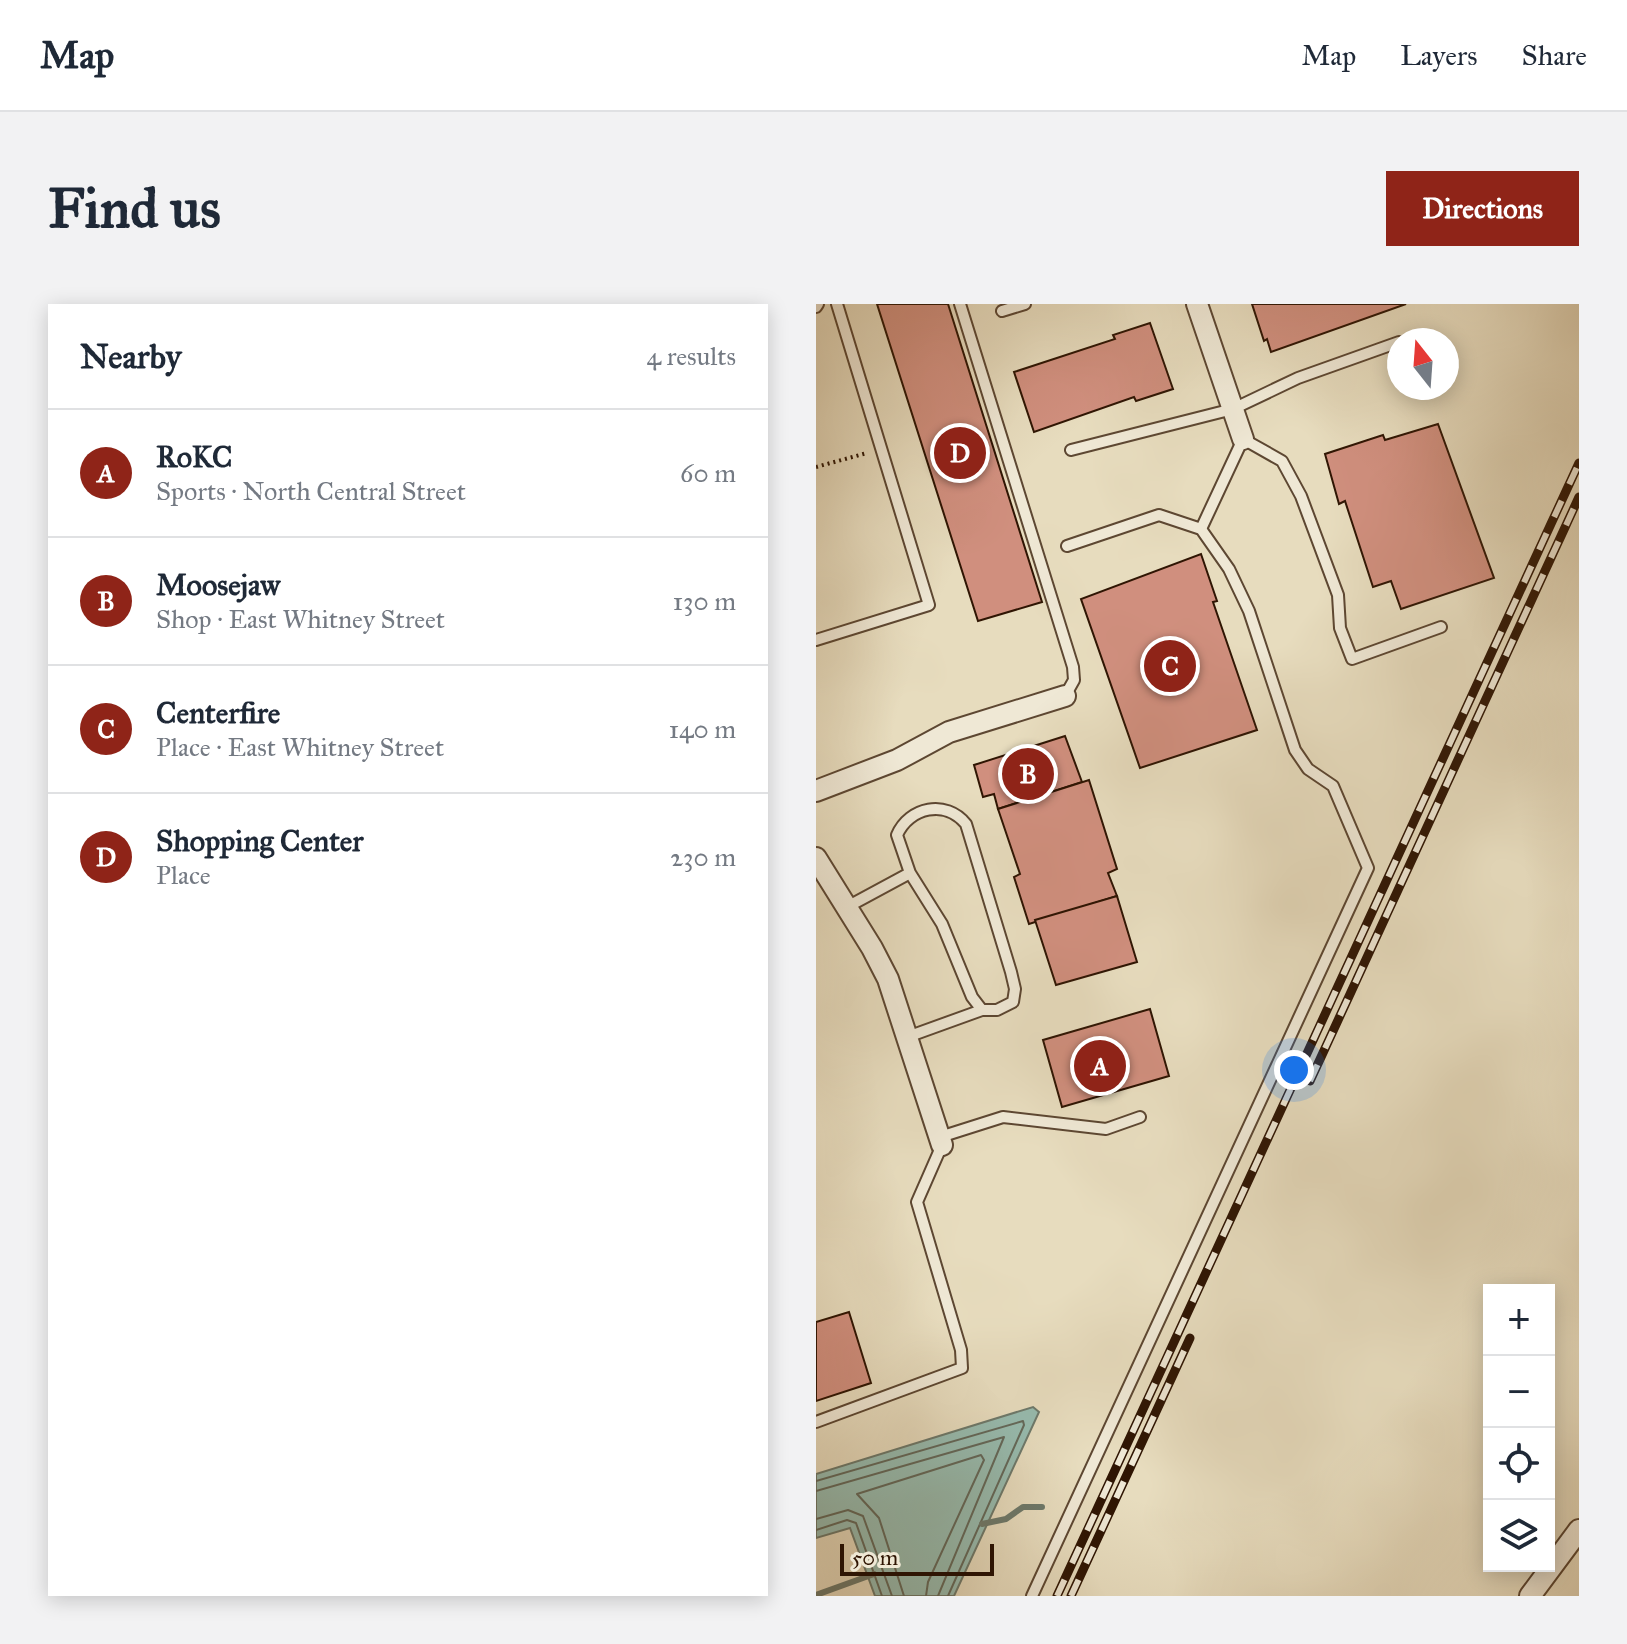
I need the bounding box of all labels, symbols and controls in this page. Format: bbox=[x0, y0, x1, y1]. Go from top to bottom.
text: Map bbox=[40, 32, 114, 78]
text: Map bbox=[1301, 38, 1356, 73]
text: Layers bbox=[1400, 38, 1478, 73]
text: Share bbox=[1522, 38, 1587, 73]
button: Directions bbox=[1386, 171, 1579, 246]
text: Find us bbox=[48, 174, 221, 242]
north arrow bbox=[1387, 328, 1459, 400]
text: Nearby bbox=[80, 336, 182, 377]
text: 4 results bbox=[647, 340, 736, 372]
pin: D bbox=[934, 423, 986, 483]
text: RoKC bbox=[156, 439, 233, 475]
text: A bbox=[97, 457, 115, 489]
text: 60 m bbox=[680, 457, 736, 489]
text: Sports · North Central Street bbox=[156, 475, 466, 507]
text: Moosejaw bbox=[156, 567, 280, 603]
text: B bbox=[97, 585, 115, 617]
text: 130 m bbox=[673, 585, 736, 617]
text: Shop · East Whitney Street bbox=[156, 603, 445, 635]
pin: C bbox=[1144, 636, 1196, 696]
text: Centerfire bbox=[156, 695, 280, 731]
text: C bbox=[97, 713, 115, 745]
text: 140 m bbox=[669, 713, 736, 745]
text: Place · East Whitney Street bbox=[156, 731, 444, 763]
pin: B bbox=[1002, 744, 1054, 804]
text: Shopping Center bbox=[156, 823, 364, 859]
text: D bbox=[96, 841, 116, 873]
text: 230 m bbox=[670, 841, 736, 873]
text: Place bbox=[156, 859, 211, 891]
pin: A bbox=[1074, 1036, 1126, 1096]
your location bbox=[1274, 1050, 1314, 1090]
map controls bbox=[1483, 1284, 1555, 1572]
button: + bbox=[1483, 1284, 1555, 1356]
button: − bbox=[1483, 1356, 1555, 1428]
button: locate bbox=[1483, 1428, 1555, 1500]
button: layers bbox=[1483, 1500, 1555, 1572]
scale bar bbox=[840, 1540, 994, 1576]
text: 50 m bbox=[852, 1544, 898, 1571]

